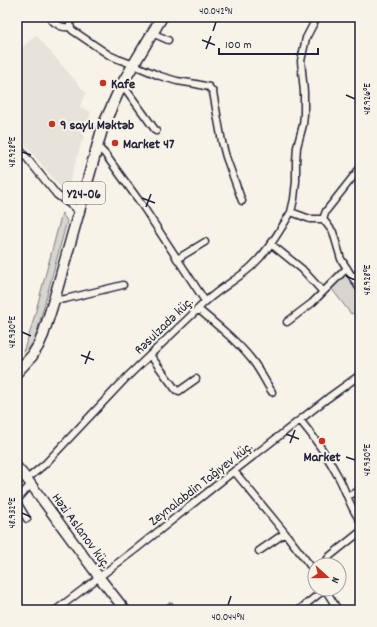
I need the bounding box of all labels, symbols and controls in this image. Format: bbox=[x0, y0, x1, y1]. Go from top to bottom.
text: 40.042°N bbox=[199, 5, 233, 19]
scale bar bbox=[219, 30, 318, 56]
text: 100 m bbox=[225, 37, 252, 54]
place label: Kafe bbox=[111, 75, 135, 95]
marker: Kafe bbox=[98, 78, 108, 88]
text: 48.926°E bbox=[361, 83, 375, 115]
place label: 9 saylı Məktəb bbox=[60, 116, 134, 136]
marker: 9 saylı Məktəb bbox=[47, 119, 57, 129]
place label: Market 47 bbox=[123, 135, 175, 155]
text: 48.928°E bbox=[6, 136, 20, 167]
marker: Market 47 bbox=[110, 138, 120, 148]
road number: Y24-06 bbox=[63, 182, 105, 204]
text: 48.928°E bbox=[361, 264, 375, 295]
street label: Rəsulzadə küç. bbox=[130, 293, 198, 360]
text: 48.930°E bbox=[6, 316, 20, 348]
marker: Market bbox=[317, 436, 327, 446]
street label: Zeynalabdin Tağıyev küç. bbox=[145, 438, 258, 532]
text: 48.930°E bbox=[361, 444, 375, 476]
place label: Market bbox=[303, 448, 341, 468]
street label: Həzi Aslanov küç. bbox=[46, 489, 115, 573]
text: 48.932°E bbox=[6, 497, 20, 528]
north arrow bbox=[307, 557, 347, 597]
text: N bbox=[326, 574, 343, 586]
text: 40.044°N bbox=[211, 611, 245, 625]

